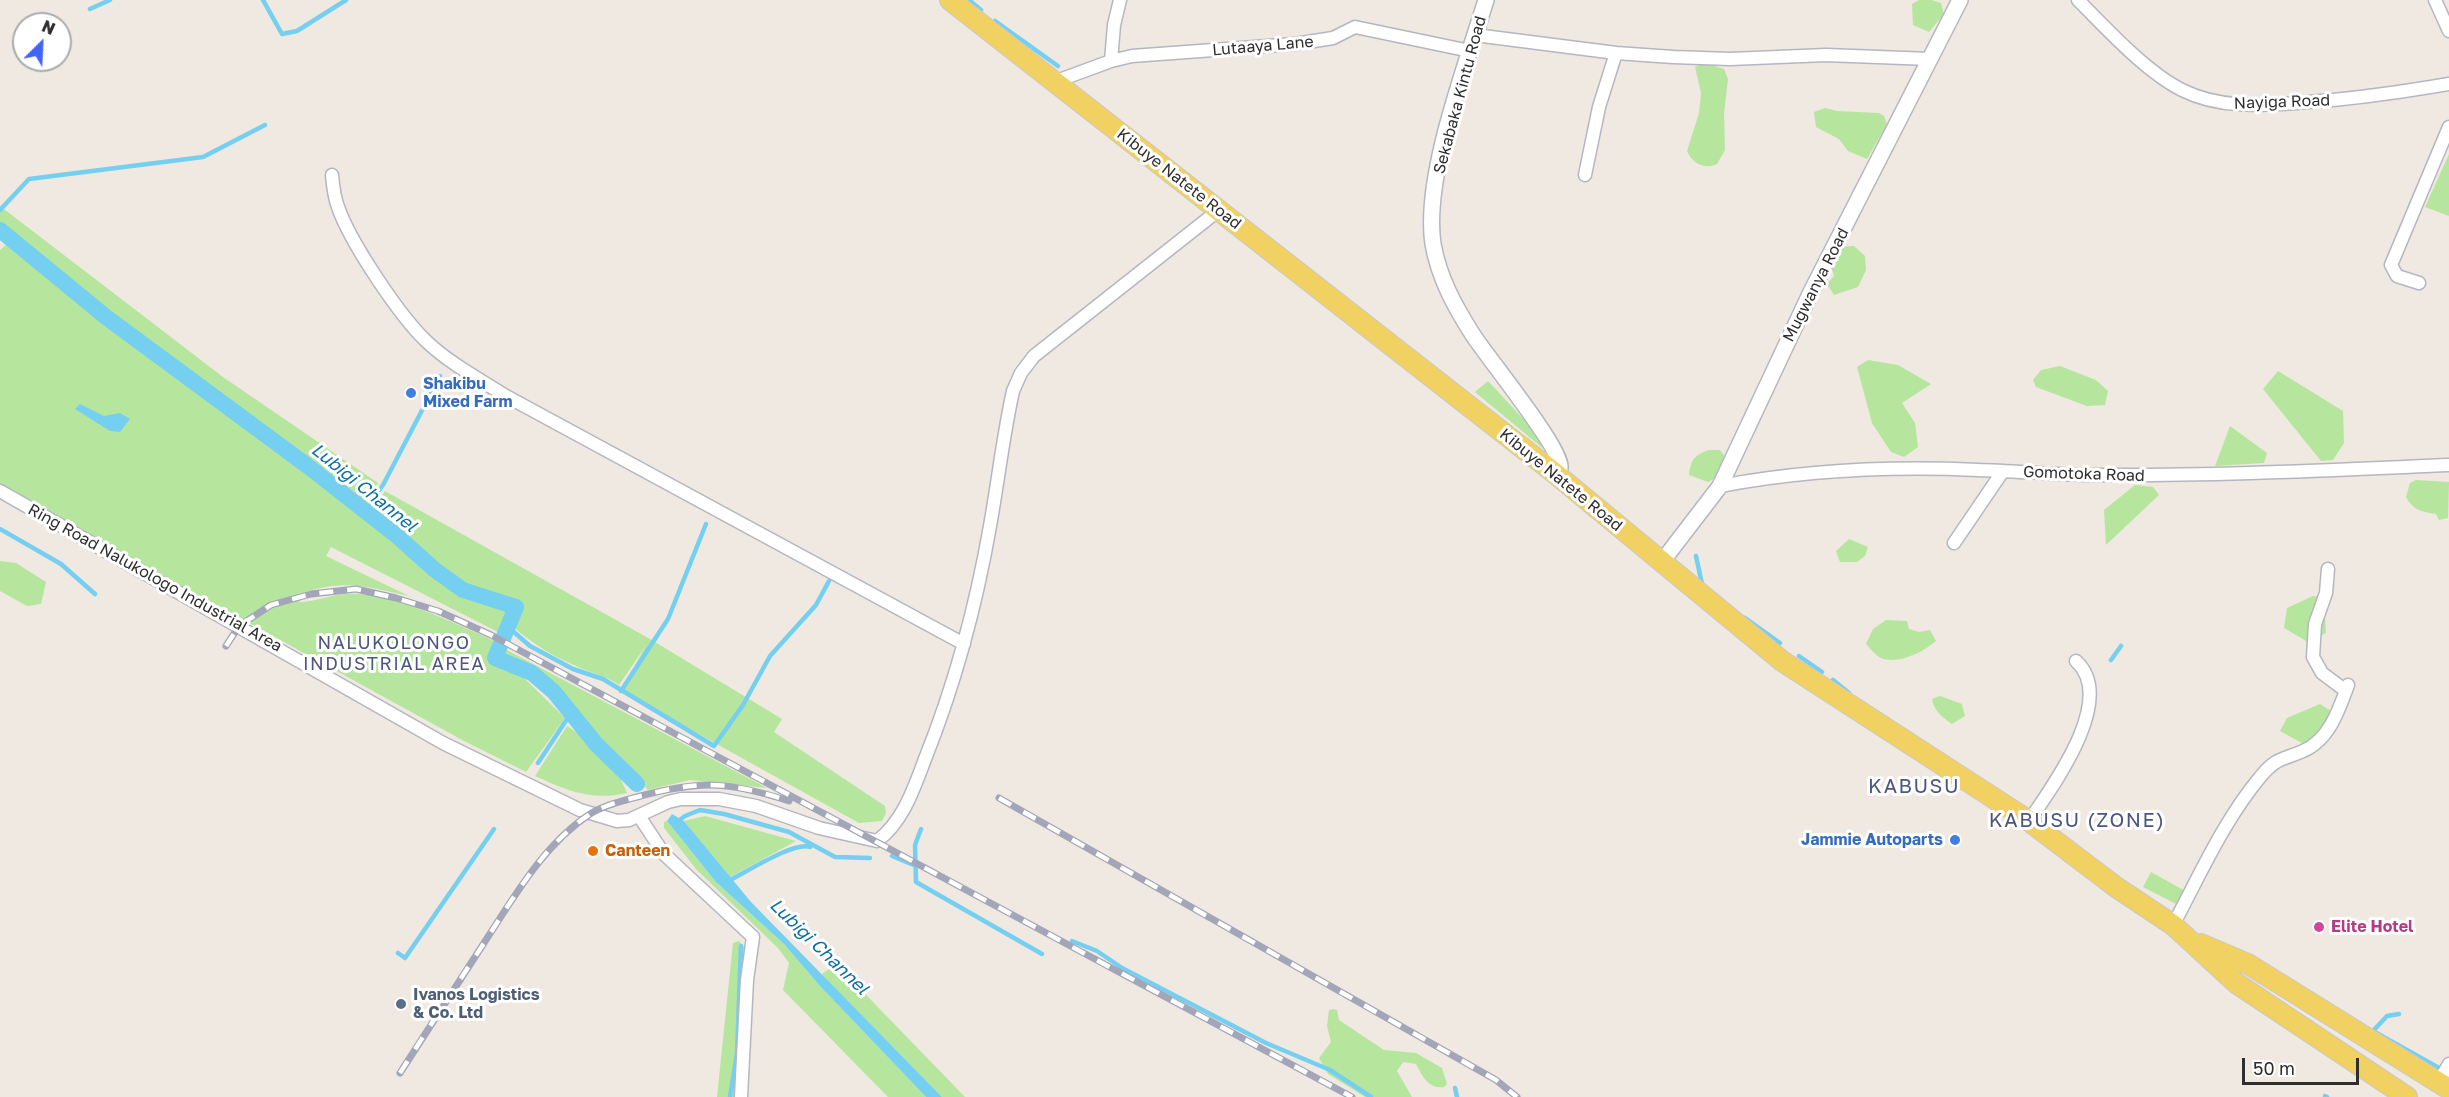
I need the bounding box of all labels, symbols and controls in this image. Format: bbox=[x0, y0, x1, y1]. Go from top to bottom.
north arrow bbox=[12, 12, 72, 72]
street label: Sekabaka Kintu Road bbox=[1430, 14, 1490, 176]
text: N bbox=[39, 16, 58, 39]
street label: Lutaaya Lane bbox=[1212, 32, 1314, 60]
street label: Nayiga Road bbox=[2234, 91, 2330, 113]
street label: Kibuye Natete Road bbox=[1113, 125, 1245, 233]
street label: Mugwanya Road bbox=[1779, 225, 1853, 345]
place label: Shakibu Mixed Farm bbox=[423, 374, 513, 412]
marker: Shakibu Mixed Farm bbox=[404, 386, 418, 400]
street label: Kibuye Natete Road bbox=[1496, 425, 1626, 535]
water label: Lubigi Channel bbox=[307, 439, 421, 537]
street label: Gomotoka Road bbox=[2023, 462, 2145, 486]
street label: Ring Road Nalukologo Industrial Area bbox=[25, 500, 285, 656]
district label: NALUKOLONGO INDUSTRIAL AREA bbox=[303, 632, 485, 674]
district label: KABUSU bbox=[1868, 775, 1960, 799]
district label: KABUSU (ZONE) bbox=[1989, 809, 2165, 833]
place label: Jammie Autoparts bbox=[1801, 830, 1943, 850]
marker: Jammie Autoparts bbox=[1948, 833, 1962, 847]
place label: Canteen bbox=[605, 841, 670, 861]
marker: Canteen bbox=[586, 844, 600, 858]
water label: Lubigi Channel bbox=[765, 894, 873, 1000]
place label: Elite Hotel bbox=[2331, 917, 2413, 937]
marker: Elite Hotel bbox=[2312, 920, 2326, 934]
place label: Ivanos Logistics & Co. Ltd bbox=[413, 985, 540, 1023]
marker: Ivanos Logistics & Co. Ltd bbox=[394, 997, 408, 1011]
scale bar bbox=[2245, 1046, 2362, 1084]
text: 50 m bbox=[2253, 1057, 2295, 1079]

